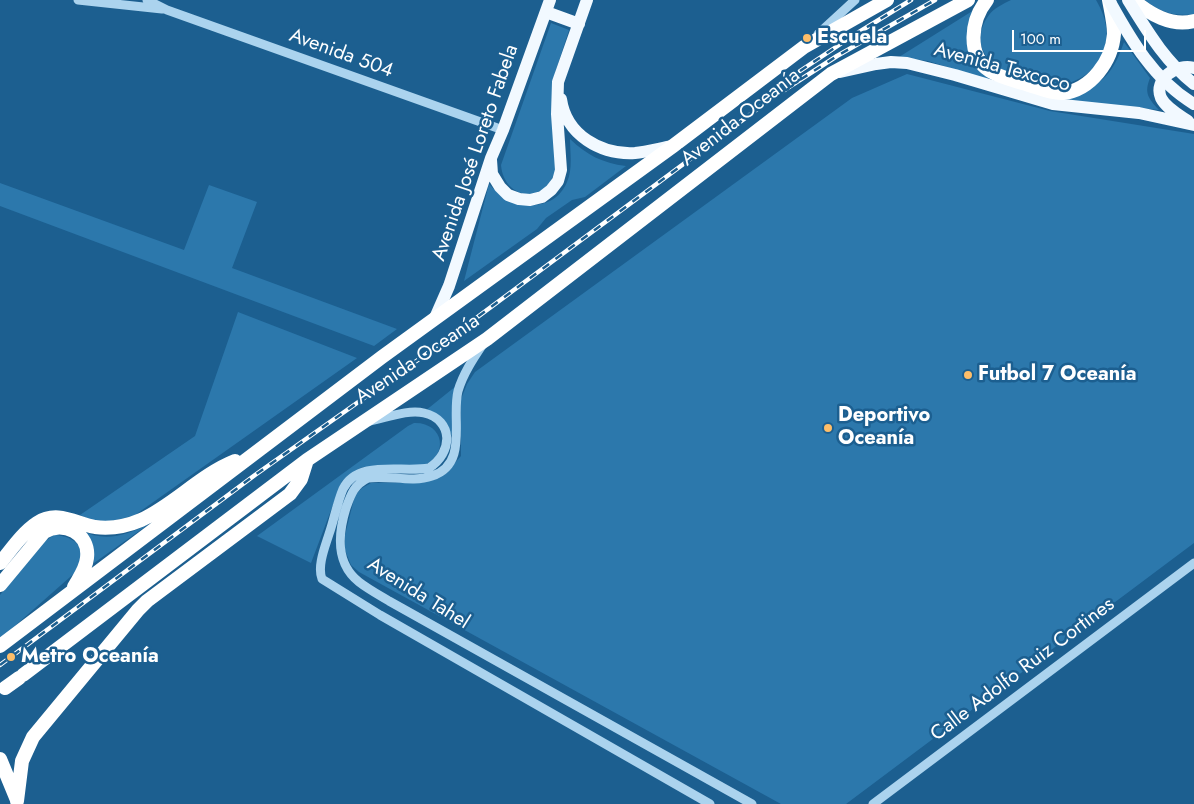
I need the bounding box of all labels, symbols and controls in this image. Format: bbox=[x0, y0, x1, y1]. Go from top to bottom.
scale bar bbox=[1014, 20, 1148, 52]
street label: Avenida 504 bbox=[286, 24, 396, 84]
place label: Escuela bbox=[817, 26, 887, 50]
text: 100 m bbox=[1020, 28, 1061, 50]
marker: Escuela bbox=[801, 32, 813, 44]
street label: Avenida Texcoco bbox=[931, 38, 1073, 98]
street label: Avenida José Loreto Fabela bbox=[428, 42, 524, 264]
street label: Avenida Oceanía bbox=[677, 64, 805, 172]
street label: Avenida Oceanía bbox=[351, 310, 485, 410]
place label: Futbol 7 Oceanía bbox=[978, 363, 1136, 387]
marker: Futbol 7 Oceanía bbox=[962, 369, 974, 381]
place label: Deportivo Oceanía bbox=[838, 404, 930, 451]
marker: Deportivo Oceanía bbox=[822, 422, 834, 434]
street label: Avenida Tahel bbox=[362, 553, 474, 635]
street label: Calle Adolfo Ruiz Cortines bbox=[926, 593, 1120, 747]
place label: Metro Oceanía bbox=[21, 645, 159, 669]
marker: Metro Oceanía bbox=[5, 651, 17, 663]

